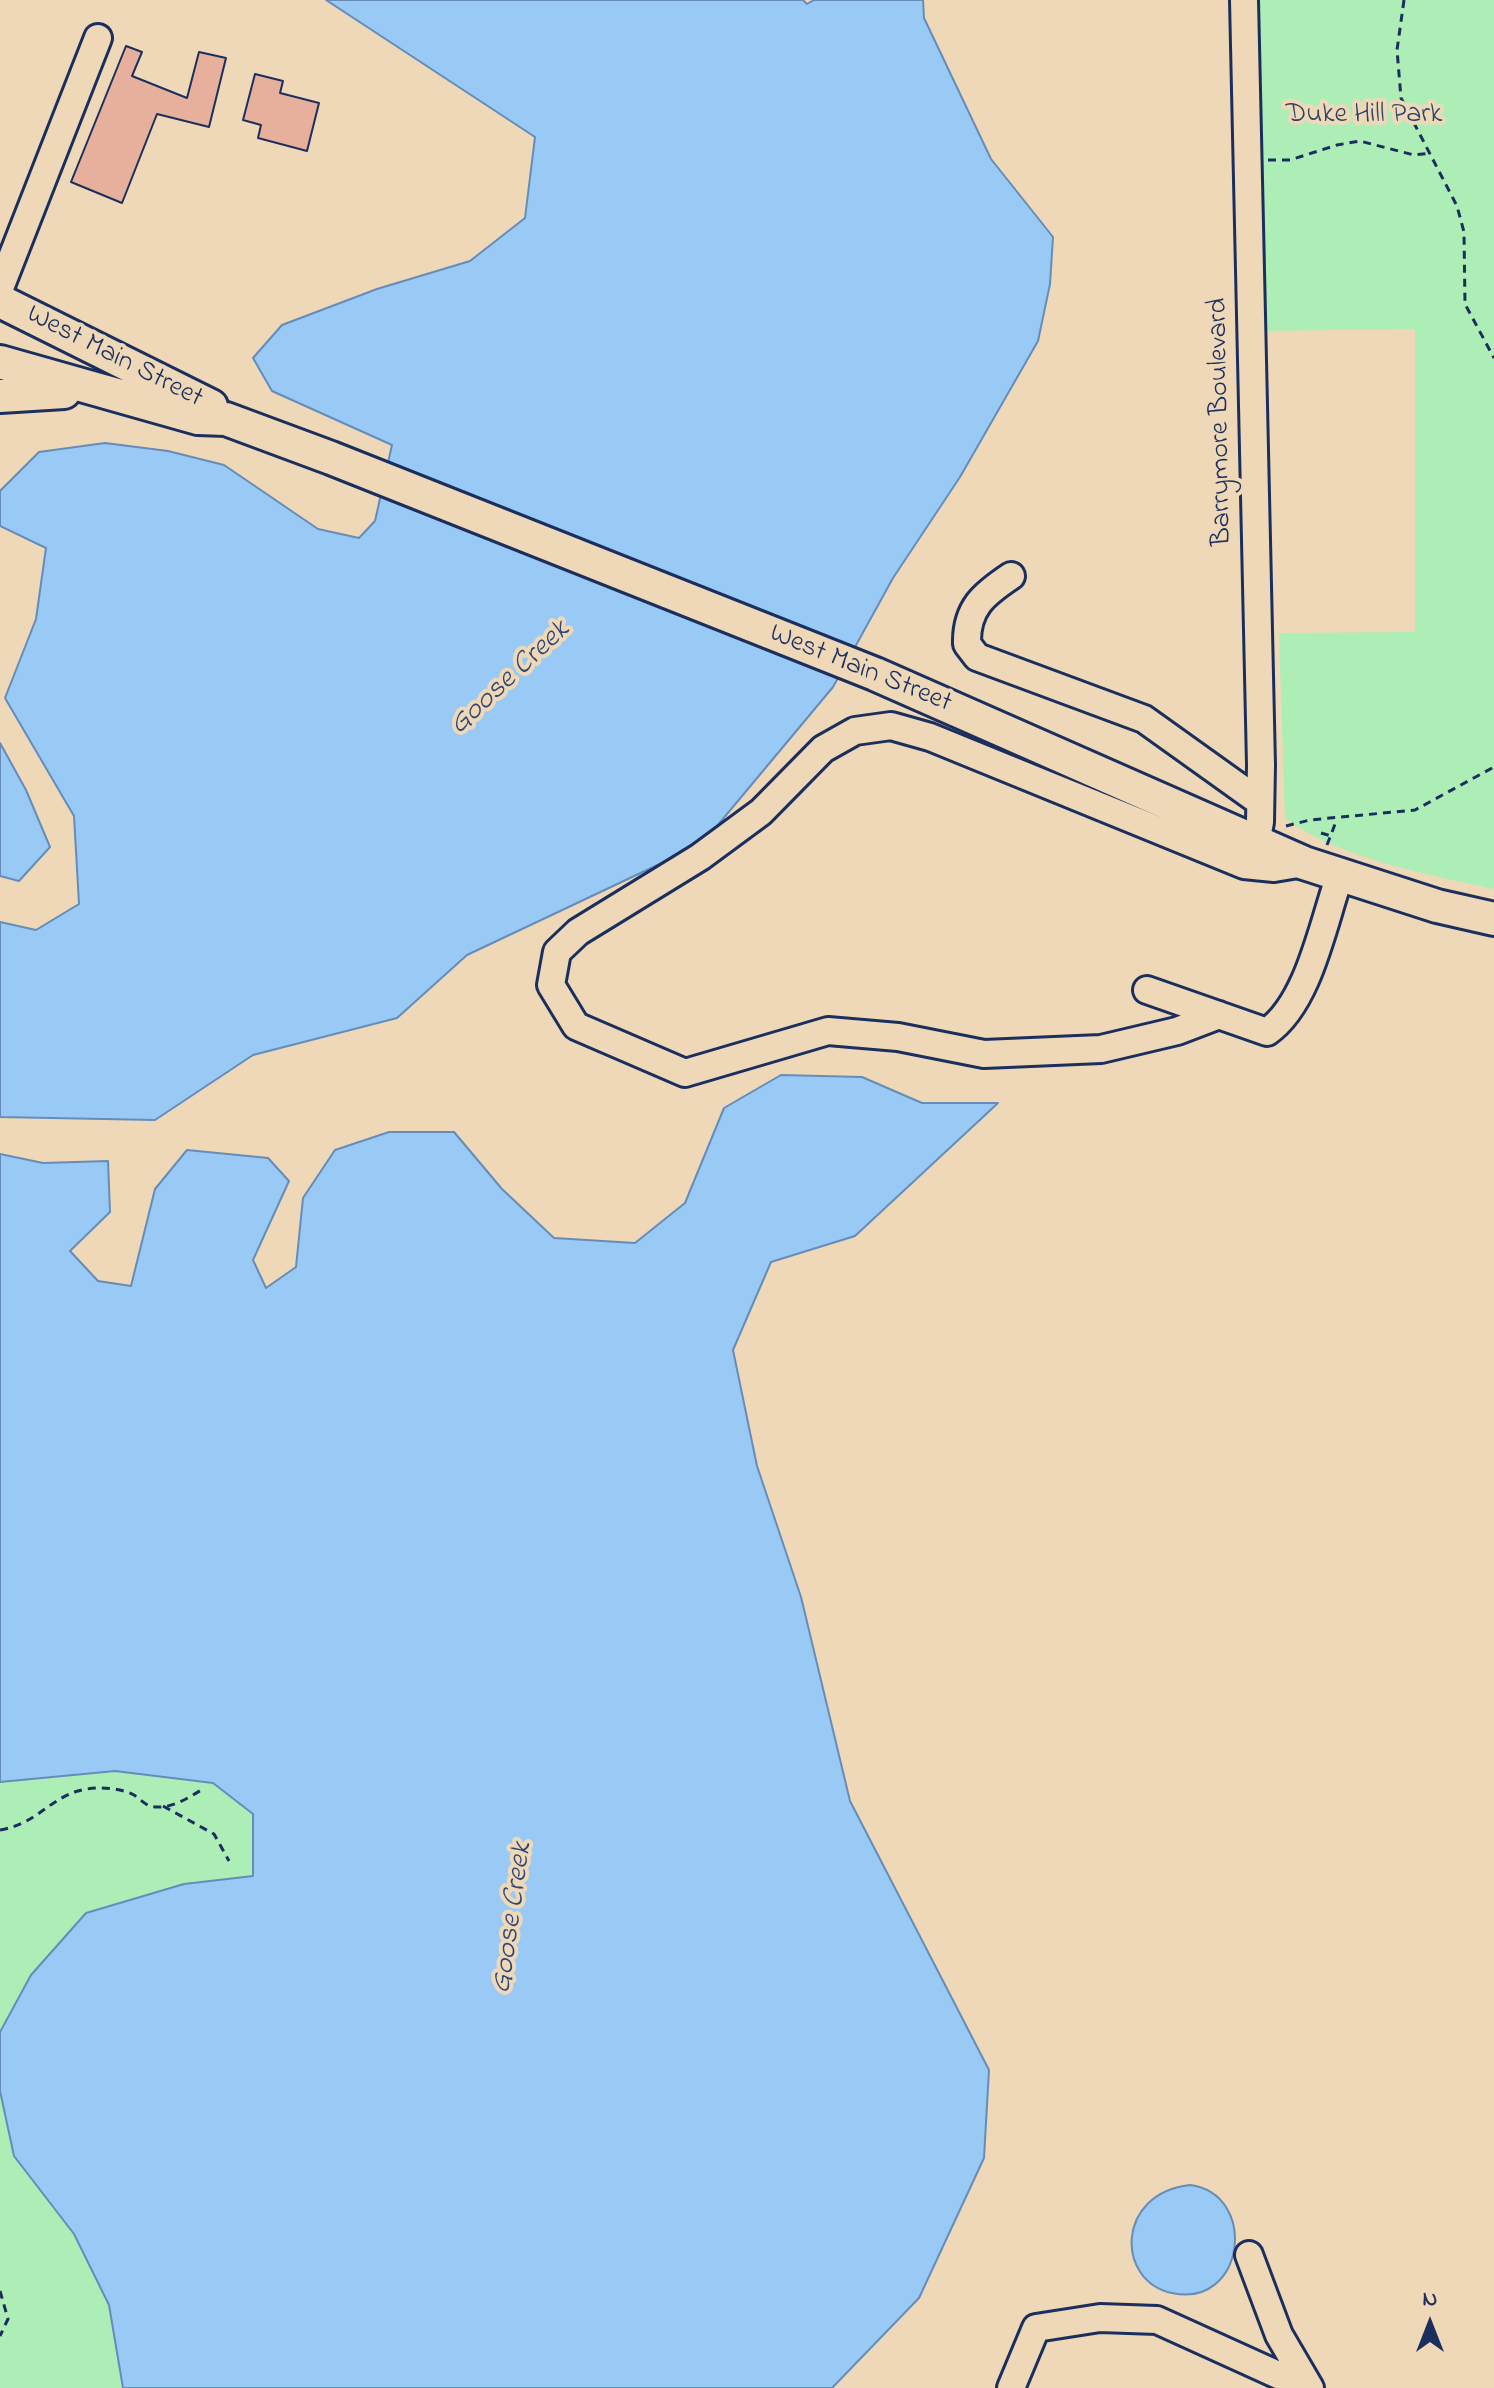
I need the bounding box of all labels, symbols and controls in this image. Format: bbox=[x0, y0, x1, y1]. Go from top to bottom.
park label: Duke Hill Park bbox=[1286, 99, 1442, 133]
street label: Barrymore Boulevard bbox=[1203, 298, 1241, 546]
street label: West Main Street bbox=[20, 299, 208, 417]
water label: Goose Creek bbox=[443, 614, 579, 744]
street label: West Main Street bbox=[764, 618, 956, 722]
water label: Goose Creek bbox=[486, 1840, 542, 1996]
north arrow bbox=[1390, 2284, 1470, 2364]
text: N bbox=[1423, 2284, 1437, 2316]

